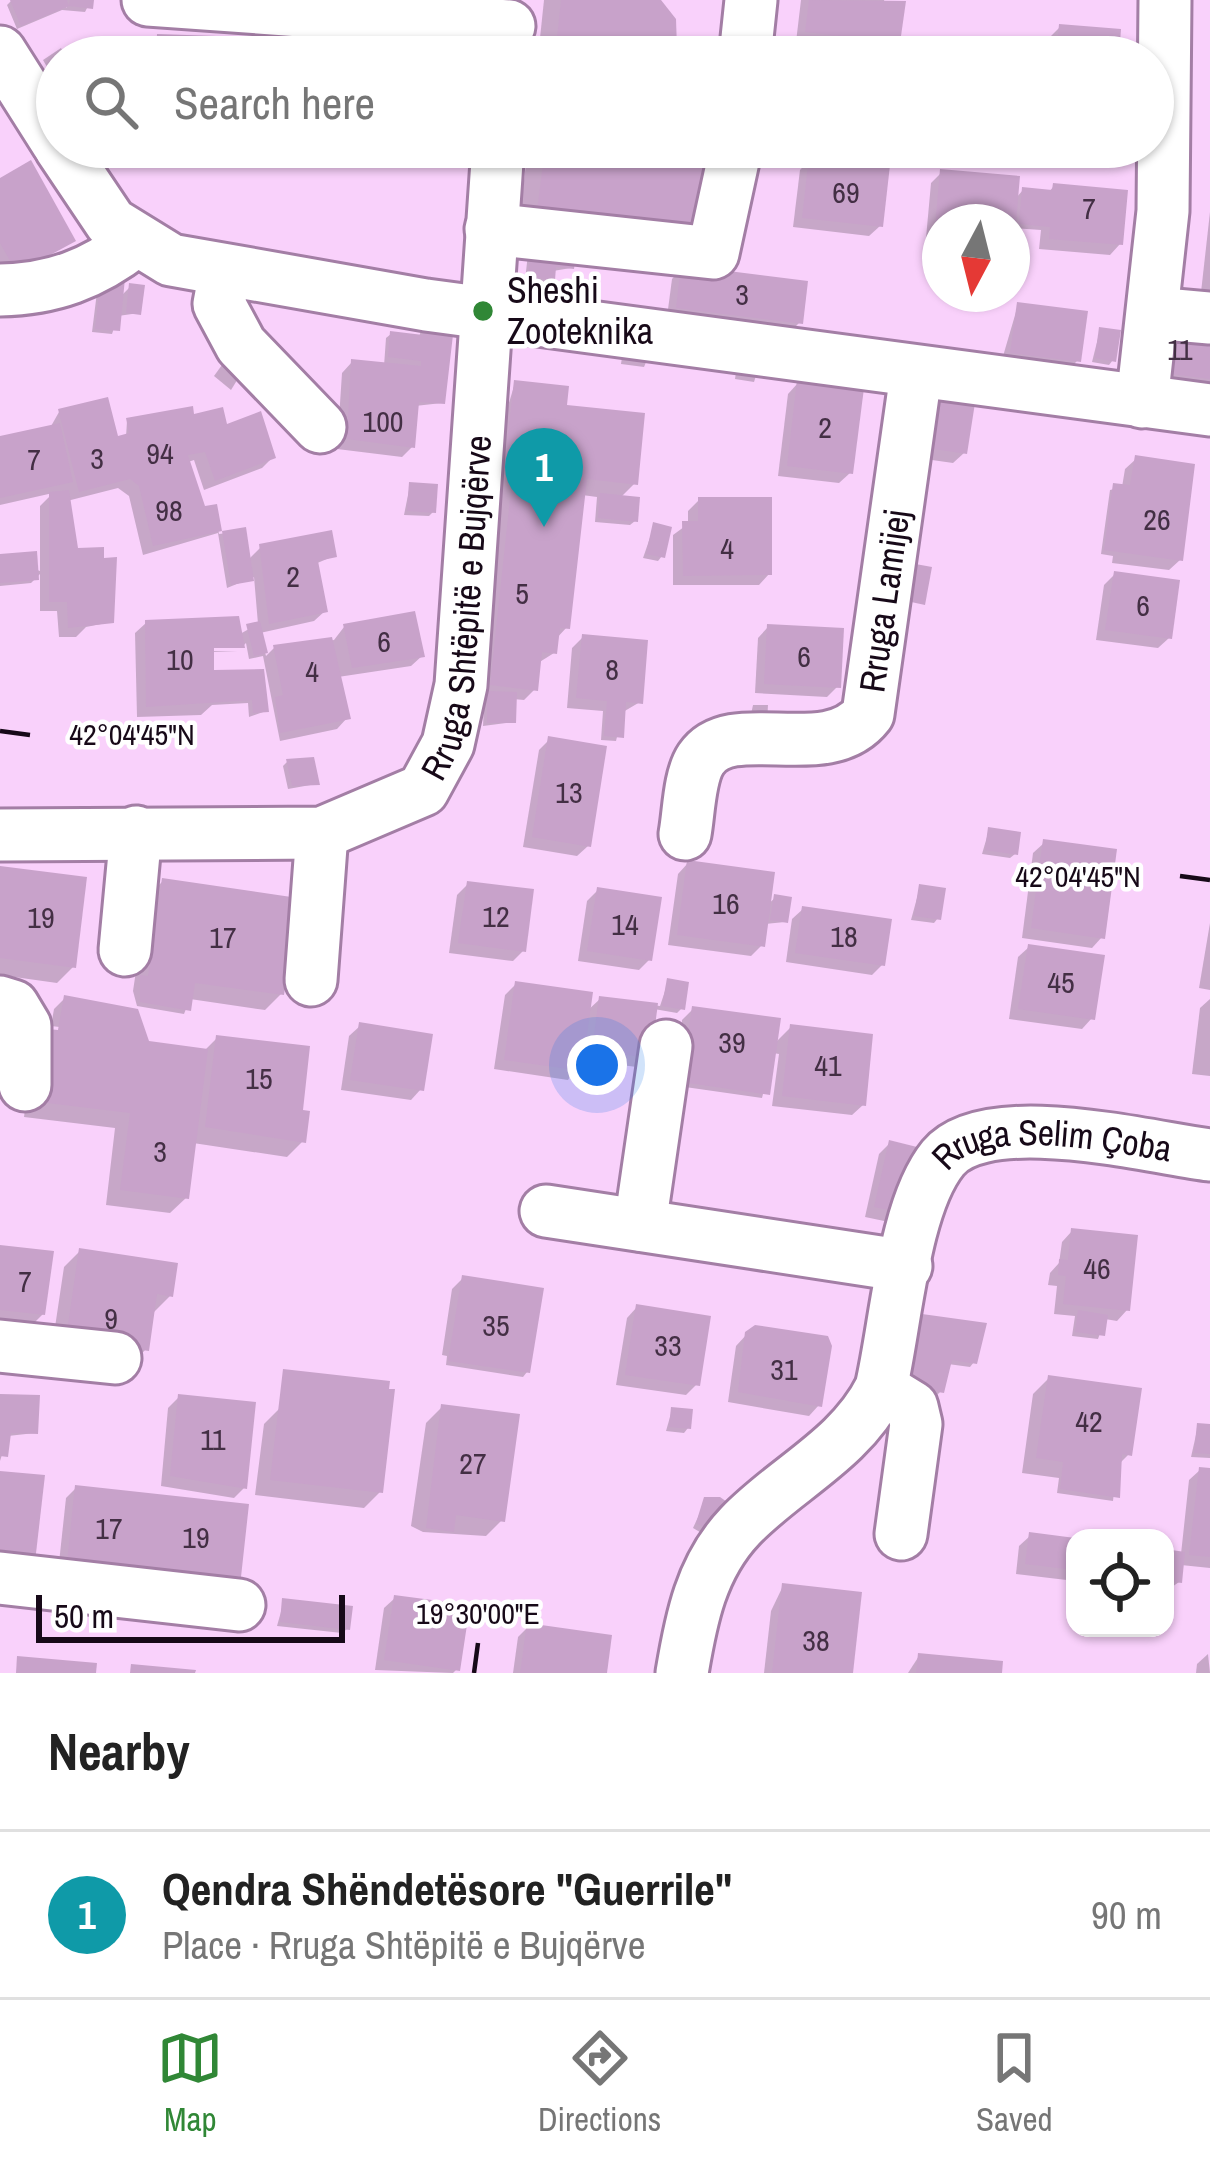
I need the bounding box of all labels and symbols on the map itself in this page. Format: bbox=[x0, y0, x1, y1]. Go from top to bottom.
house number: 69 bbox=[832, 172, 860, 212]
house number: 7 bbox=[1082, 188, 1096, 228]
north arrow bbox=[922, 204, 1030, 312]
place label: Sheshi Zooteknika bbox=[507, 266, 653, 355]
house number: 3 bbox=[735, 274, 749, 314]
marker: Sheshi Zooteknika bbox=[470, 298, 496, 324]
house number: 11 bbox=[1167, 329, 1193, 369]
house number: 100 bbox=[362, 401, 404, 441]
house number: 2 bbox=[818, 407, 832, 447]
pin: 1 bbox=[505, 428, 583, 527]
house number: 94 bbox=[146, 433, 174, 473]
street label: Rruga Shtëpitë e Bujqërve bbox=[409, 433, 502, 788]
house number: 3 bbox=[90, 438, 104, 478]
house number: 7 bbox=[27, 439, 41, 479]
house number: 98 bbox=[155, 490, 183, 530]
house number: 26 bbox=[1143, 499, 1171, 539]
street label: Rruga Lamijej bbox=[847, 507, 921, 695]
house number: 4 bbox=[720, 528, 734, 568]
house number: 2 bbox=[286, 556, 300, 596]
house number: 5 bbox=[515, 573, 529, 613]
house number: 6 bbox=[1136, 585, 1150, 625]
house number: 6 bbox=[377, 621, 391, 661]
house number: 6 bbox=[797, 636, 811, 676]
house number: 10 bbox=[166, 639, 194, 679]
house number: 8 bbox=[605, 649, 619, 689]
house number: 4 bbox=[305, 651, 319, 691]
text: 42°04'45"N bbox=[69, 714, 195, 754]
house number: 13 bbox=[555, 772, 583, 812]
text: 42°04'45"N bbox=[1015, 856, 1141, 896]
house number: 16 bbox=[712, 883, 740, 923]
house number: 12 bbox=[482, 896, 510, 936]
house number: 19 bbox=[27, 897, 55, 937]
house number: 14 bbox=[611, 904, 639, 944]
house number: 18 bbox=[830, 916, 858, 956]
house number: 17 bbox=[209, 917, 237, 957]
house number: 45 bbox=[1047, 962, 1075, 1002]
house number: 39 bbox=[718, 1022, 746, 1062]
your location bbox=[567, 1035, 627, 1095]
house number: 41 bbox=[814, 1045, 842, 1085]
house number: 15 bbox=[245, 1058, 273, 1098]
street label: Rruga Selim Çoba bbox=[921, 1108, 1176, 1180]
house number: 3 bbox=[153, 1131, 167, 1171]
house number: 46 bbox=[1083, 1248, 1111, 1288]
house number: 7 bbox=[18, 1261, 32, 1301]
house number: 9 bbox=[104, 1298, 118, 1338]
house number: 35 bbox=[482, 1305, 510, 1345]
house number: 33 bbox=[654, 1325, 682, 1365]
house number: 31 bbox=[770, 1349, 798, 1389]
house number: 42 bbox=[1075, 1401, 1103, 1441]
house number: 11 bbox=[200, 1419, 226, 1459]
house number: 27 bbox=[459, 1443, 487, 1483]
house number: 17 bbox=[95, 1508, 123, 1548]
house number: 19 bbox=[182, 1517, 210, 1557]
scale bar bbox=[36, 1589, 345, 1642]
text: 19°30'00"E bbox=[416, 1593, 540, 1633]
house number: 38 bbox=[802, 1620, 830, 1660]

